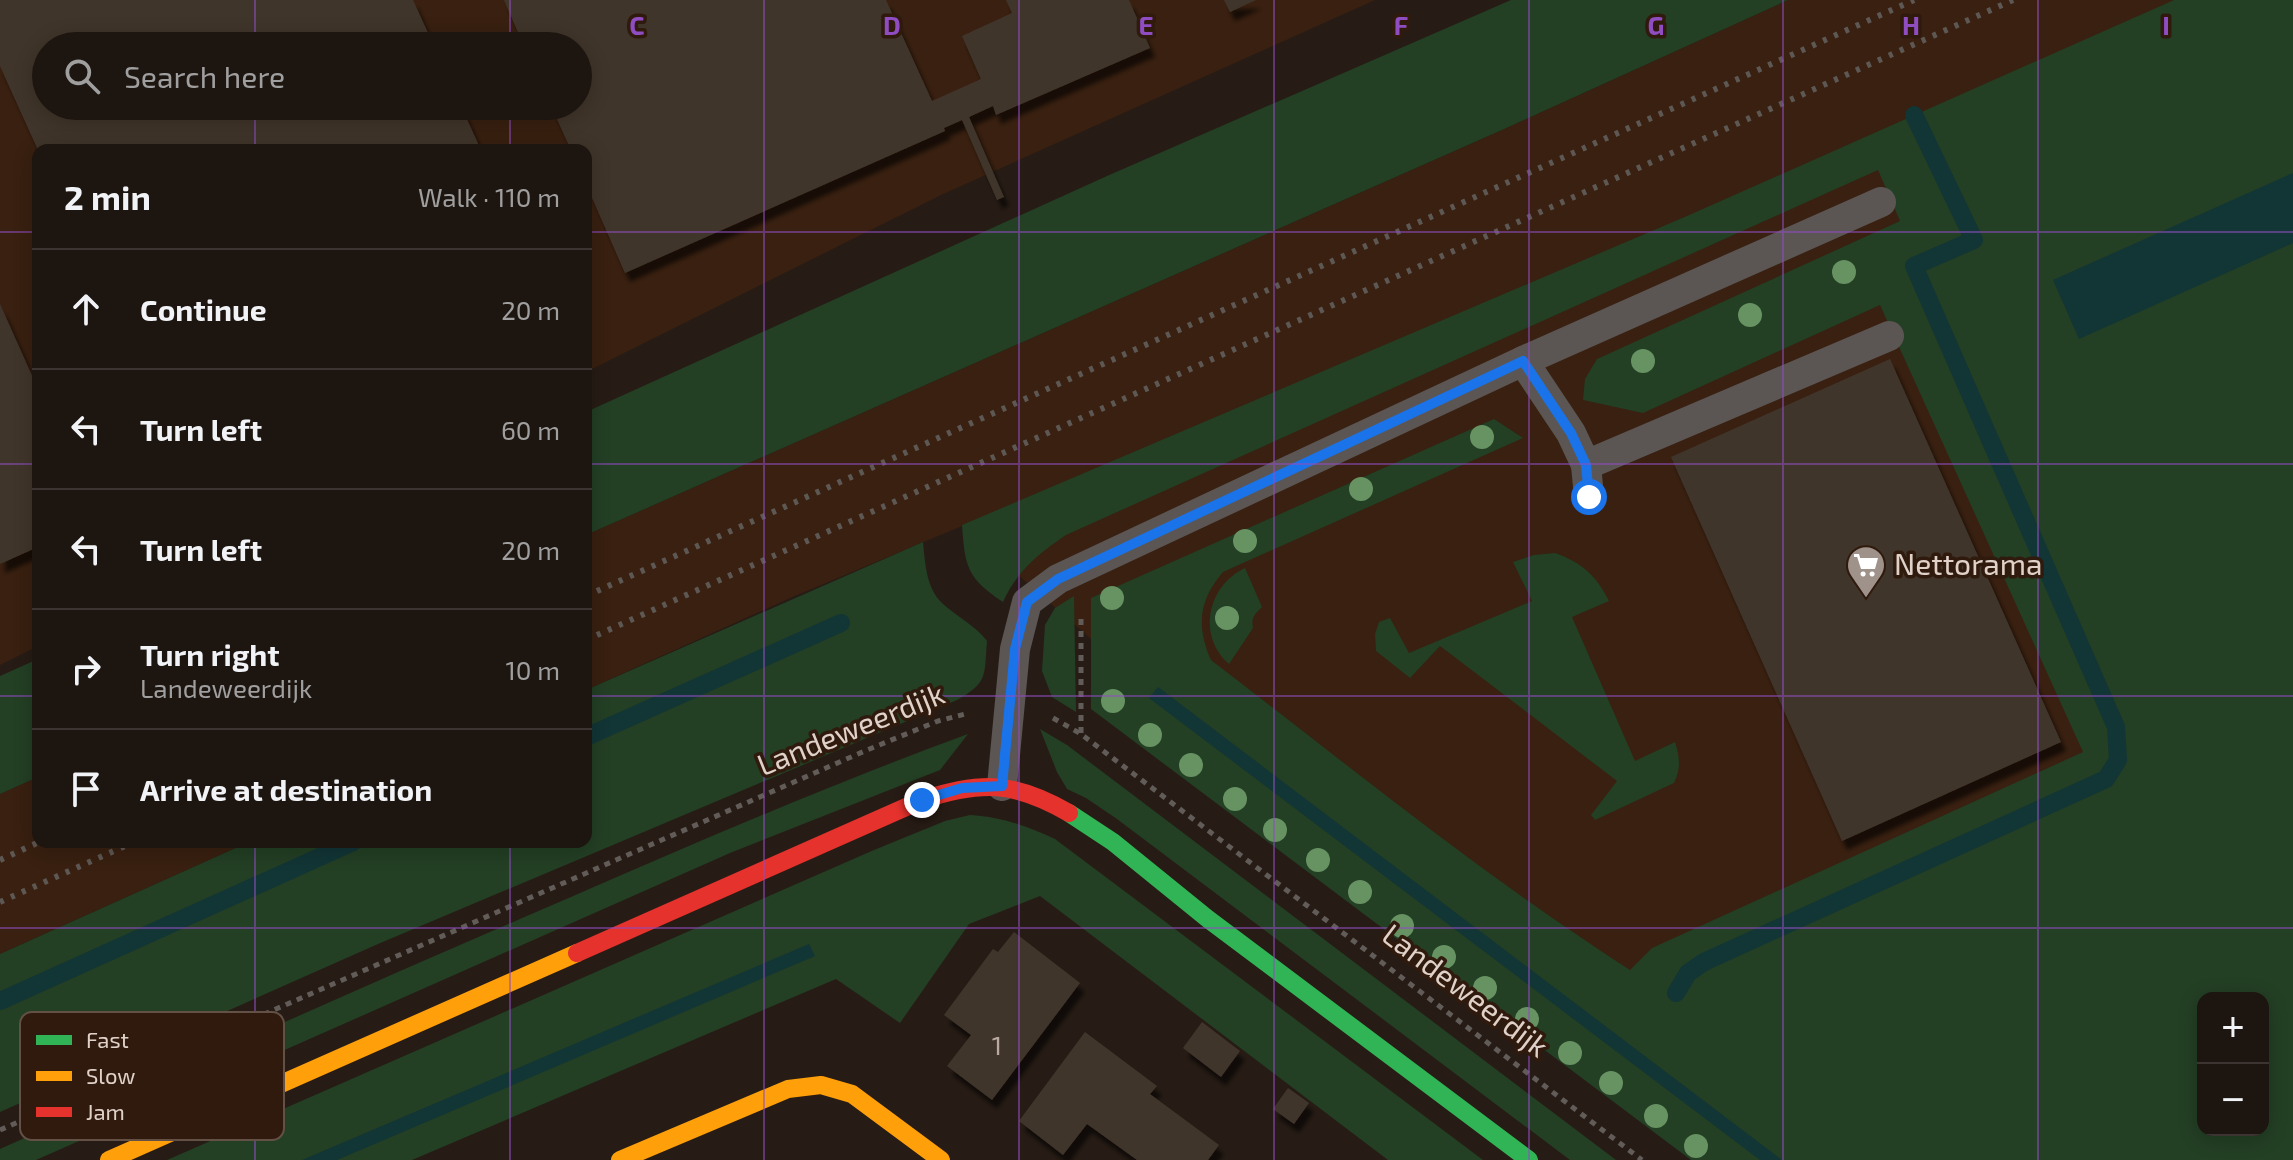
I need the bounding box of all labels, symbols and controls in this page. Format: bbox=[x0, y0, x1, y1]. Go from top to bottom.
text: C bbox=[629, 9, 645, 40]
text: D bbox=[883, 9, 901, 40]
text: E bbox=[1138, 9, 1154, 40]
text: F bbox=[1394, 9, 1408, 40]
text: G bbox=[1648, 9, 1664, 40]
text: H bbox=[1902, 9, 1920, 40]
text: I bbox=[2162, 9, 2170, 40]
search box bbox=[32, 32, 592, 120]
icon: search bbox=[60, 54, 104, 98]
text: Search here bbox=[124, 58, 285, 94]
text: 2 min bbox=[64, 176, 151, 217]
text: Walk · 110 m bbox=[418, 181, 560, 212]
icon: ahead bbox=[64, 287, 108, 331]
text: Continue bbox=[140, 291, 267, 327]
text: 20 m bbox=[501, 294, 560, 325]
icon: left bbox=[64, 407, 108, 451]
text: Turn left bbox=[140, 411, 262, 447]
text: 60 m bbox=[501, 414, 560, 445]
route start bbox=[1571, 479, 1607, 515]
icon: left bbox=[64, 527, 108, 571]
text: Turn left bbox=[140, 531, 262, 567]
text: 20 m bbox=[501, 534, 560, 565]
supermarket icon: Nettorama bbox=[1845, 544, 1887, 599]
place label: Nettorama bbox=[1894, 545, 2042, 581]
text: Turn right bbox=[140, 636, 280, 672]
icon: right bbox=[64, 647, 108, 691]
text: 10 m bbox=[505, 654, 560, 685]
text: Landeweerdijk bbox=[140, 672, 312, 703]
street label: Landeweerdijk bbox=[751, 674, 949, 782]
icon: arrive bbox=[64, 767, 108, 811]
text: Arrive at destination bbox=[140, 771, 432, 807]
route end bbox=[904, 782, 940, 818]
street label: Landeweerdijk bbox=[1376, 915, 1556, 1064]
map controls bbox=[2197, 992, 2269, 1136]
button: + bbox=[2197, 992, 2269, 1064]
legend bbox=[20, 1012, 284, 1140]
text: Fast bbox=[86, 1026, 129, 1052]
house number: 1 bbox=[992, 1029, 1002, 1060]
text: Slow bbox=[86, 1062, 135, 1088]
button: − bbox=[2197, 1064, 2269, 1136]
text: Jam bbox=[86, 1098, 125, 1124]

